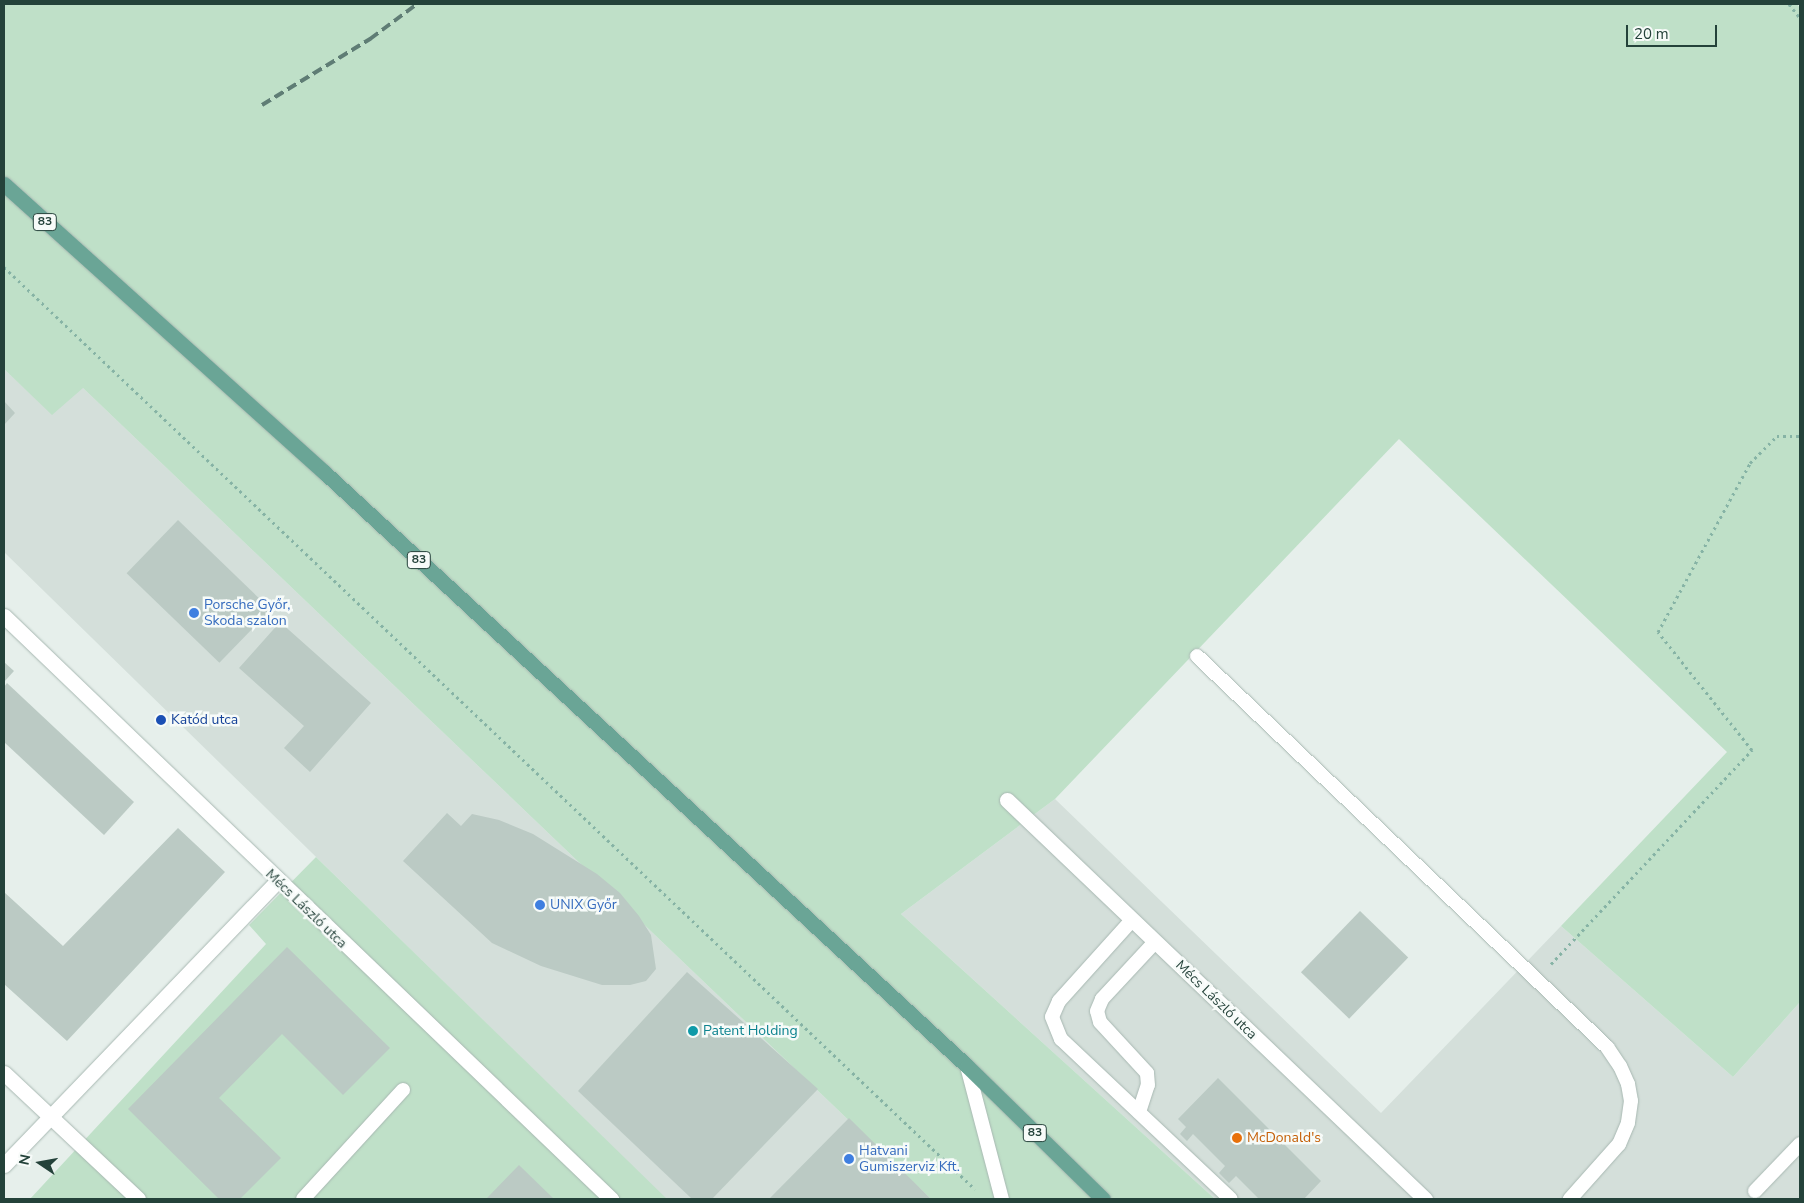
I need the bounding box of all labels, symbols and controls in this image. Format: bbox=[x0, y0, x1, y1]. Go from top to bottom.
scale bar bbox=[1629, 15, 1720, 47]
text: 20 m bbox=[1634, 24, 1669, 44]
road number: 83 bbox=[32, 212, 58, 232]
road number: 83 bbox=[406, 550, 432, 570]
place label: Porsche Győr, Skoda szalon bbox=[204, 597, 290, 630]
marker: Porsche Győr, Skoda szalon bbox=[188, 607, 200, 619]
place label: Katód utca bbox=[171, 712, 238, 728]
marker: Katód utca bbox=[155, 714, 167, 726]
street label: Mécs László utca bbox=[262, 866, 350, 952]
place label: UNIX Győr bbox=[550, 897, 617, 913]
marker: UNIX Győr bbox=[534, 899, 546, 911]
street label: Mécs László utca bbox=[1172, 957, 1260, 1043]
place label: Patent Holding bbox=[703, 1023, 798, 1039]
marker: Patent Holding bbox=[687, 1025, 699, 1037]
road number: 83 bbox=[1022, 1124, 1048, 1142]
place label: McDonald's bbox=[1247, 1130, 1321, 1146]
marker: McDonald's bbox=[1231, 1132, 1243, 1144]
north arrow bbox=[15, 1138, 65, 1188]
place label: Hatvani Gumiszerviz Kft. bbox=[859, 1143, 960, 1176]
text: N bbox=[14, 1153, 35, 1167]
marker: Hatvani Gumiszerviz Kft. bbox=[843, 1153, 855, 1165]

